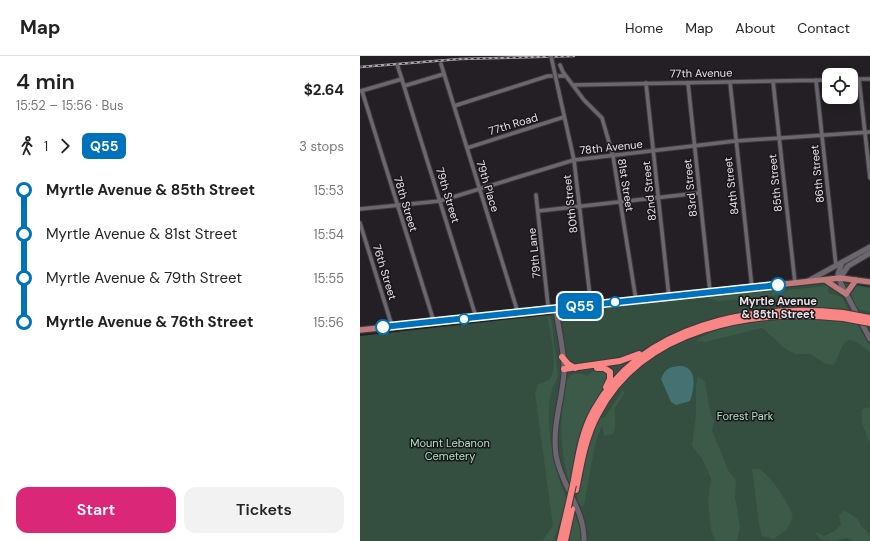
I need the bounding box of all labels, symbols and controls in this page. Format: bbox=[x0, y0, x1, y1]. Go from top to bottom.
text: Map bbox=[20, 15, 60, 40]
text: Home bbox=[625, 19, 663, 37]
text: Map bbox=[685, 19, 713, 37]
text: About bbox=[735, 19, 775, 37]
text: Contact bbox=[797, 19, 850, 37]
street label: 77th Avenue bbox=[670, 65, 732, 81]
text: 4 min bbox=[16, 67, 75, 96]
map controls bbox=[822, 68, 858, 104]
button: locate bbox=[822, 68, 858, 104]
text: $2.64 bbox=[304, 80, 344, 100]
text: 15:52 – 15:56 · Bus bbox=[16, 97, 123, 114]
street label: 77th Road bbox=[487, 110, 539, 138]
icon: walk bbox=[16, 135, 38, 157]
icon: forward bbox=[54, 135, 76, 157]
text: Q55 bbox=[90, 137, 118, 155]
street label: 78th Avenue bbox=[579, 137, 643, 157]
text: 1 bbox=[44, 138, 48, 155]
text: 3 stops bbox=[299, 138, 344, 155]
street label: 86th Street bbox=[807, 144, 827, 204]
street label: 85th Street bbox=[765, 153, 785, 213]
street label: 84th Street bbox=[721, 156, 741, 216]
street label: 81st Street bbox=[615, 157, 637, 213]
street label: 79th Place bbox=[473, 158, 503, 214]
street label: 83rd Street bbox=[680, 158, 700, 218]
street label: 82nd Street bbox=[639, 160, 659, 222]
street label: 79th Street bbox=[433, 166, 463, 224]
street label: 80th Street bbox=[559, 174, 581, 234]
street label: 78th Street bbox=[391, 175, 421, 233]
text: Myrtle Avenue & 85th Street bbox=[46, 180, 255, 200]
text: 15:53 bbox=[314, 182, 344, 199]
text: Myrtle Avenue & 81st Street bbox=[46, 224, 237, 244]
text: 15:54 bbox=[314, 226, 344, 243]
street label: 79th Lane bbox=[524, 227, 544, 279]
street label: 76th Street bbox=[370, 243, 400, 301]
text: Myrtle Avenue & 79th Street bbox=[46, 268, 242, 288]
text: 15:55 bbox=[314, 270, 344, 287]
marker: Myrtle Avenue & 85th Street bbox=[770, 277, 786, 293]
line badge: Q55 bbox=[557, 293, 603, 319]
place label: Myrtle Avenue & 85th Street bbox=[739, 294, 817, 321]
unlabelled marker bbox=[609, 296, 621, 308]
text: Q55 bbox=[566, 297, 594, 315]
text: Myrtle Avenue & 76th Street bbox=[46, 312, 254, 332]
unlabelled marker bbox=[458, 313, 470, 325]
text: 15:56 bbox=[313, 314, 344, 331]
unlabelled marker bbox=[375, 319, 391, 335]
park label: Forest Park bbox=[717, 409, 774, 423]
park label: Mount Lebanon Cemetery bbox=[410, 436, 490, 463]
button: Start bbox=[16, 487, 176, 533]
button: Tickets bbox=[184, 487, 344, 533]

